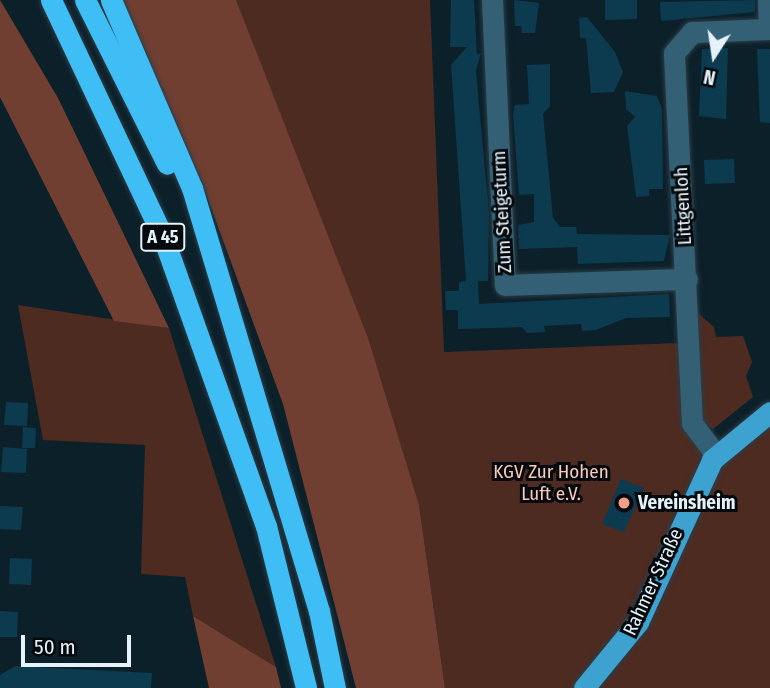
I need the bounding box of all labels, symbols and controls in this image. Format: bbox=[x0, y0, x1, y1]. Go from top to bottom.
north arrow bbox=[679, 21, 749, 91]
text: N bbox=[702, 65, 717, 89]
street label: Zum Steigeturm bbox=[487, 150, 517, 274]
street label: Littgenloh bbox=[670, 166, 696, 246]
road number: A 45 bbox=[140, 222, 186, 251]
park label: KGV Zur Hohen Luft e.V. bbox=[493, 461, 609, 505]
place label: Vereinsheim bbox=[638, 492, 735, 514]
marker: Vereinsheim bbox=[616, 495, 632, 511]
street label: Rahmer Straße bbox=[618, 525, 688, 639]
scale bar bbox=[24, 622, 135, 666]
text: 50 m bbox=[34, 634, 76, 660]

